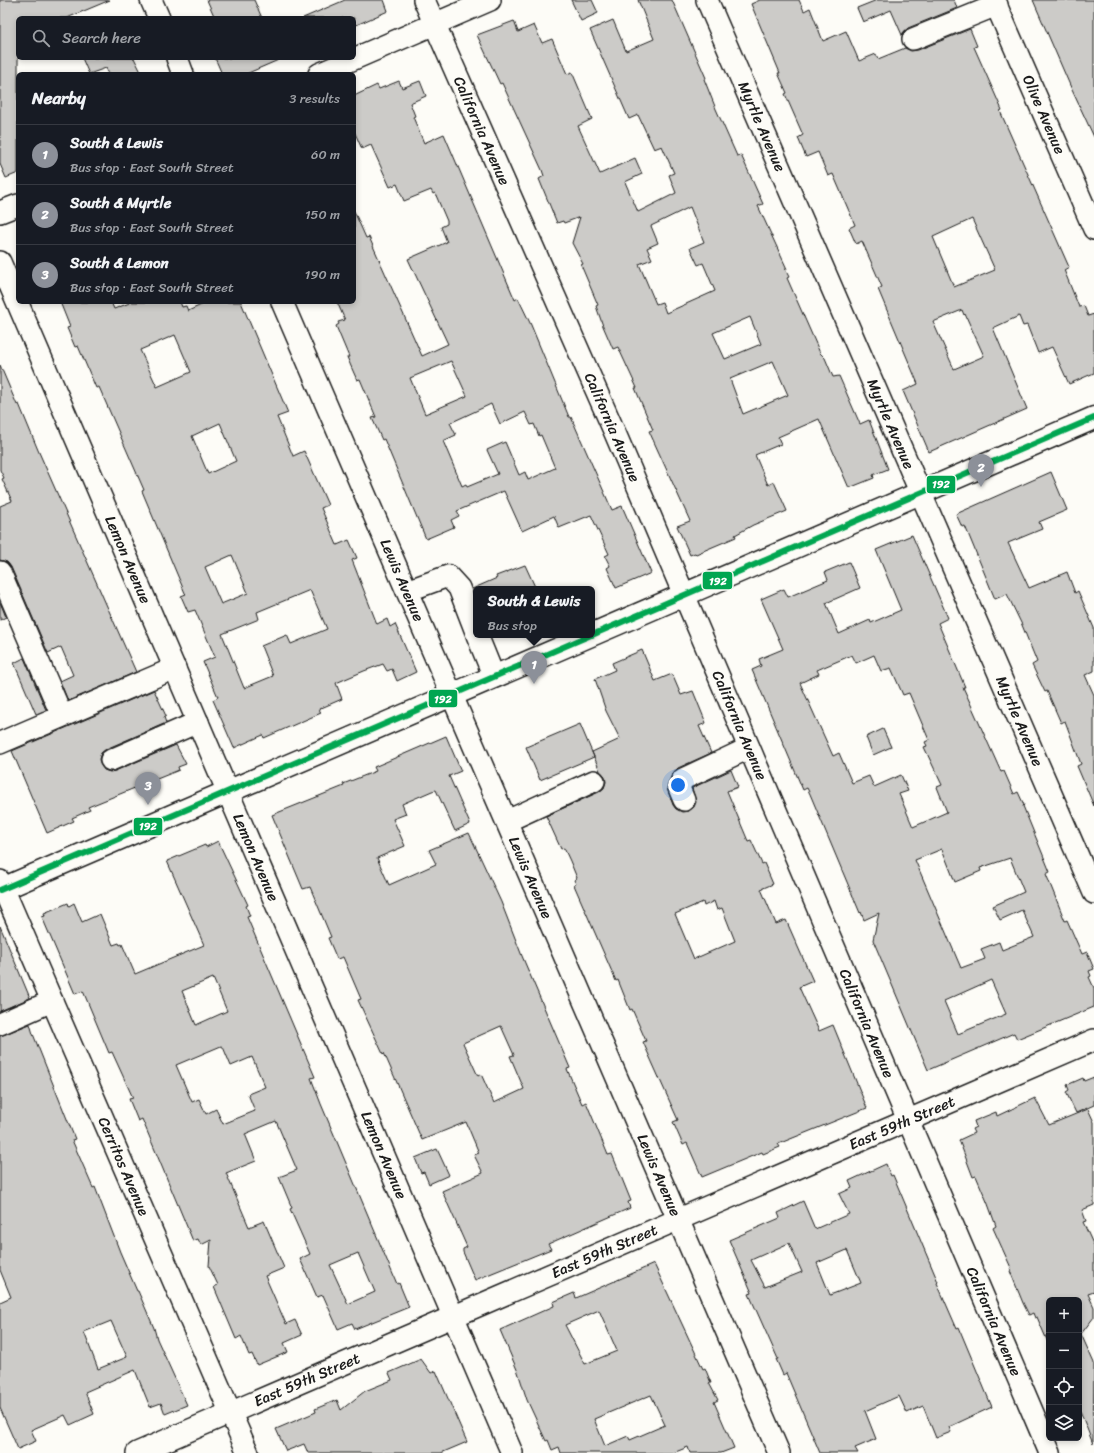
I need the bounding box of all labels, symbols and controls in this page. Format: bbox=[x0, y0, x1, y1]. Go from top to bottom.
search box bbox=[16, 16, 356, 60]
text: Search here bbox=[62, 25, 141, 51]
icon: search bbox=[30, 27, 52, 49]
street label: Olive Avenue bbox=[1015, 71, 1073, 159]
street label: California Avenue bbox=[446, 72, 517, 190]
street label: Myrtle Avenue bbox=[731, 77, 793, 176]
text: Nearby bbox=[32, 83, 86, 113]
text: 3 results bbox=[289, 87, 340, 110]
text: South & Lewis bbox=[70, 130, 163, 156]
text: 1 bbox=[42, 143, 48, 166]
text: 60 m bbox=[311, 143, 340, 166]
text: Bus stop · East South Street bbox=[70, 156, 234, 179]
text: South & Myrtle bbox=[70, 190, 171, 216]
text: 2 bbox=[41, 203, 49, 226]
text: 150 m bbox=[305, 203, 340, 226]
text: Bus stop · East South Street bbox=[70, 216, 234, 239]
text: South & Lemon bbox=[70, 250, 169, 276]
text: 3 bbox=[41, 263, 49, 286]
text: 190 m bbox=[305, 263, 340, 286]
text: Bus stop · East South Street bbox=[70, 276, 234, 299]
street label: California Avenue bbox=[577, 368, 648, 486]
street label: Myrtle Avenue bbox=[860, 374, 922, 474]
pin: 2 bbox=[968, 454, 994, 487]
line badge: 192 bbox=[926, 475, 956, 494]
text: 192 bbox=[932, 475, 951, 494]
street label: Lemon Avenue bbox=[98, 511, 159, 608]
street label: Lewis Avenue bbox=[373, 535, 432, 626]
line badge: 192 bbox=[702, 571, 733, 590]
text: 192 bbox=[709, 572, 728, 591]
popup bbox=[473, 586, 595, 638]
text: South & Lewis bbox=[488, 588, 580, 614]
text: Bus stop bbox=[488, 614, 537, 637]
pin: 1 bbox=[521, 651, 547, 684]
street label: California Avenue bbox=[705, 666, 775, 784]
street label: Myrtle Avenue bbox=[988, 672, 1051, 771]
line badge: 192 bbox=[428, 689, 458, 708]
text: 192 bbox=[434, 690, 453, 709]
pin: 3 bbox=[135, 772, 161, 805]
your location bbox=[668, 775, 688, 795]
street label: Lemon Avenue bbox=[225, 809, 286, 906]
line badge: 192 bbox=[133, 817, 163, 836]
text: 192 bbox=[139, 817, 158, 836]
street label: Lewis Avenue bbox=[501, 832, 560, 923]
street label: California Avenue bbox=[832, 964, 902, 1083]
street label: East 59th Street bbox=[845, 1088, 960, 1157]
street label: Lemon Avenue bbox=[353, 1107, 414, 1203]
street label: Cerritos Avenue bbox=[91, 1113, 157, 1220]
street label: Lewis Avenue bbox=[630, 1130, 688, 1221]
street label: East 59th Street bbox=[547, 1217, 662, 1286]
street label: California Avenue bbox=[959, 1262, 1029, 1381]
map controls bbox=[1046, 1297, 1082, 1441]
button: + bbox=[1046, 1297, 1082, 1333]
button: − bbox=[1046, 1333, 1082, 1369]
street label: East 59th Street bbox=[250, 1345, 365, 1414]
button: locate bbox=[1046, 1369, 1082, 1405]
button: layers bbox=[1046, 1405, 1082, 1441]

